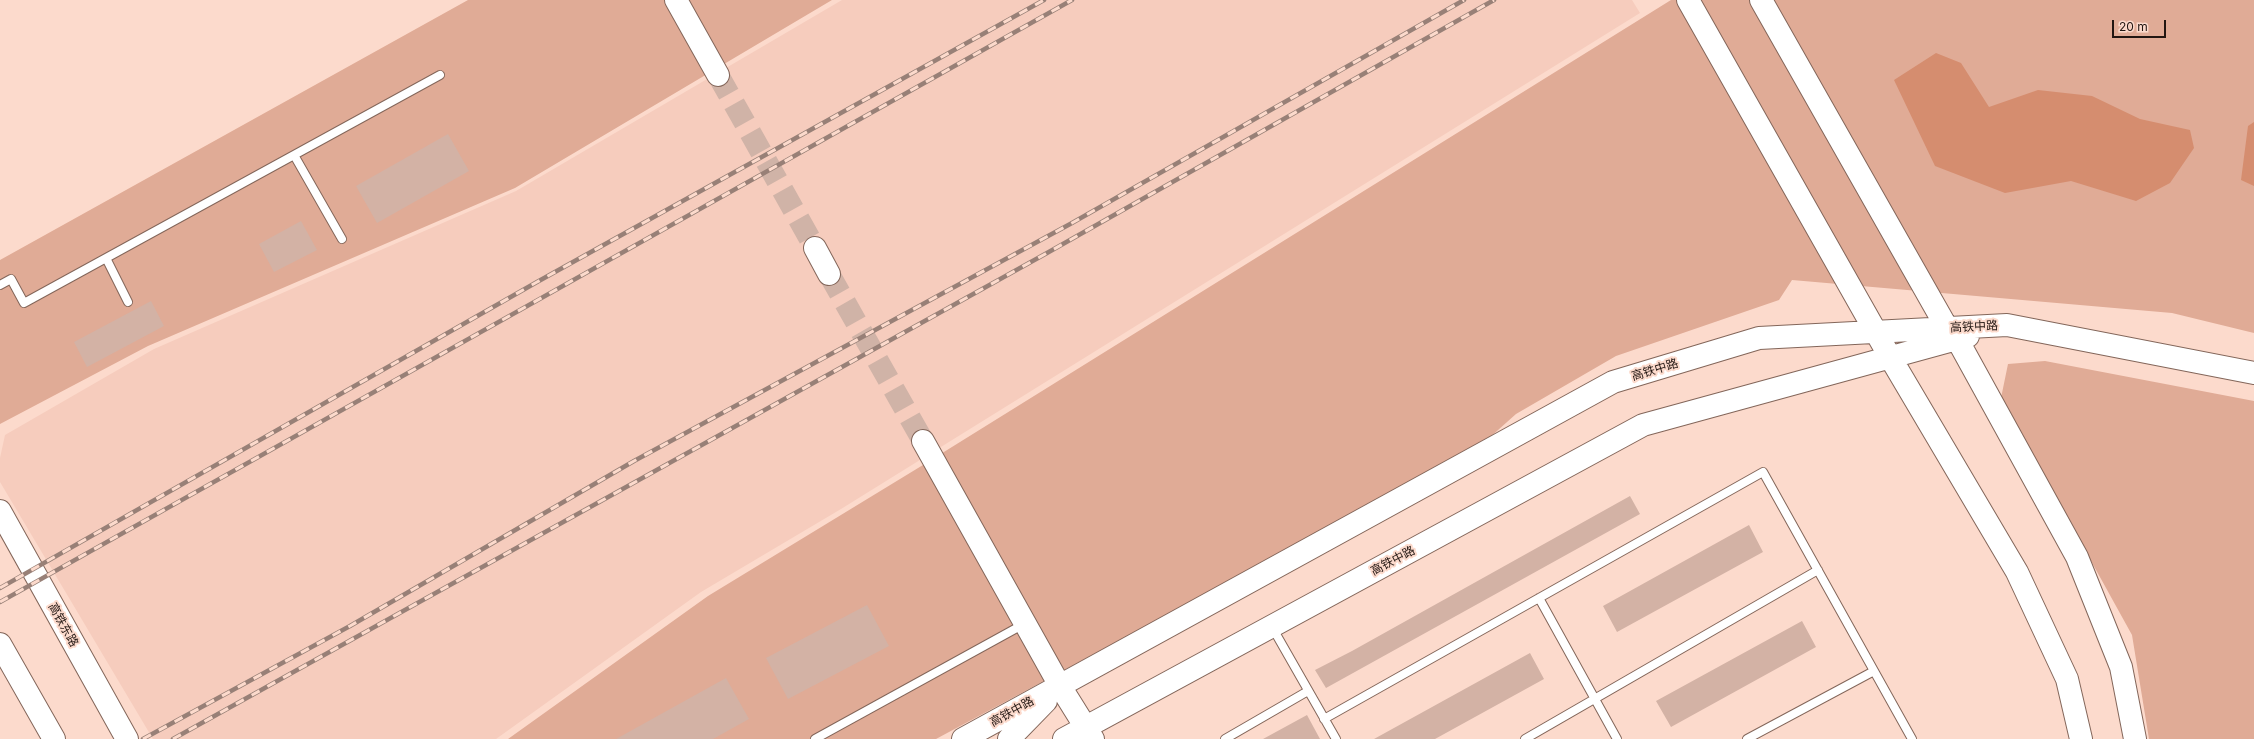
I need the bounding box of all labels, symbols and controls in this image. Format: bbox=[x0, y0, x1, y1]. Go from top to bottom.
scale bar bbox=[2114, 12, 2168, 38]
text: 20 m bbox=[2119, 19, 2148, 34]
street label: 高铁中路 bbox=[1950, 319, 1998, 335]
street label: 高铁中路 bbox=[1630, 356, 1680, 384]
street label: 高铁中路 bbox=[1368, 543, 1418, 579]
street label: 高铁东路 bbox=[45, 601, 81, 649]
street label: 高铁中路 bbox=[988, 694, 1036, 730]

